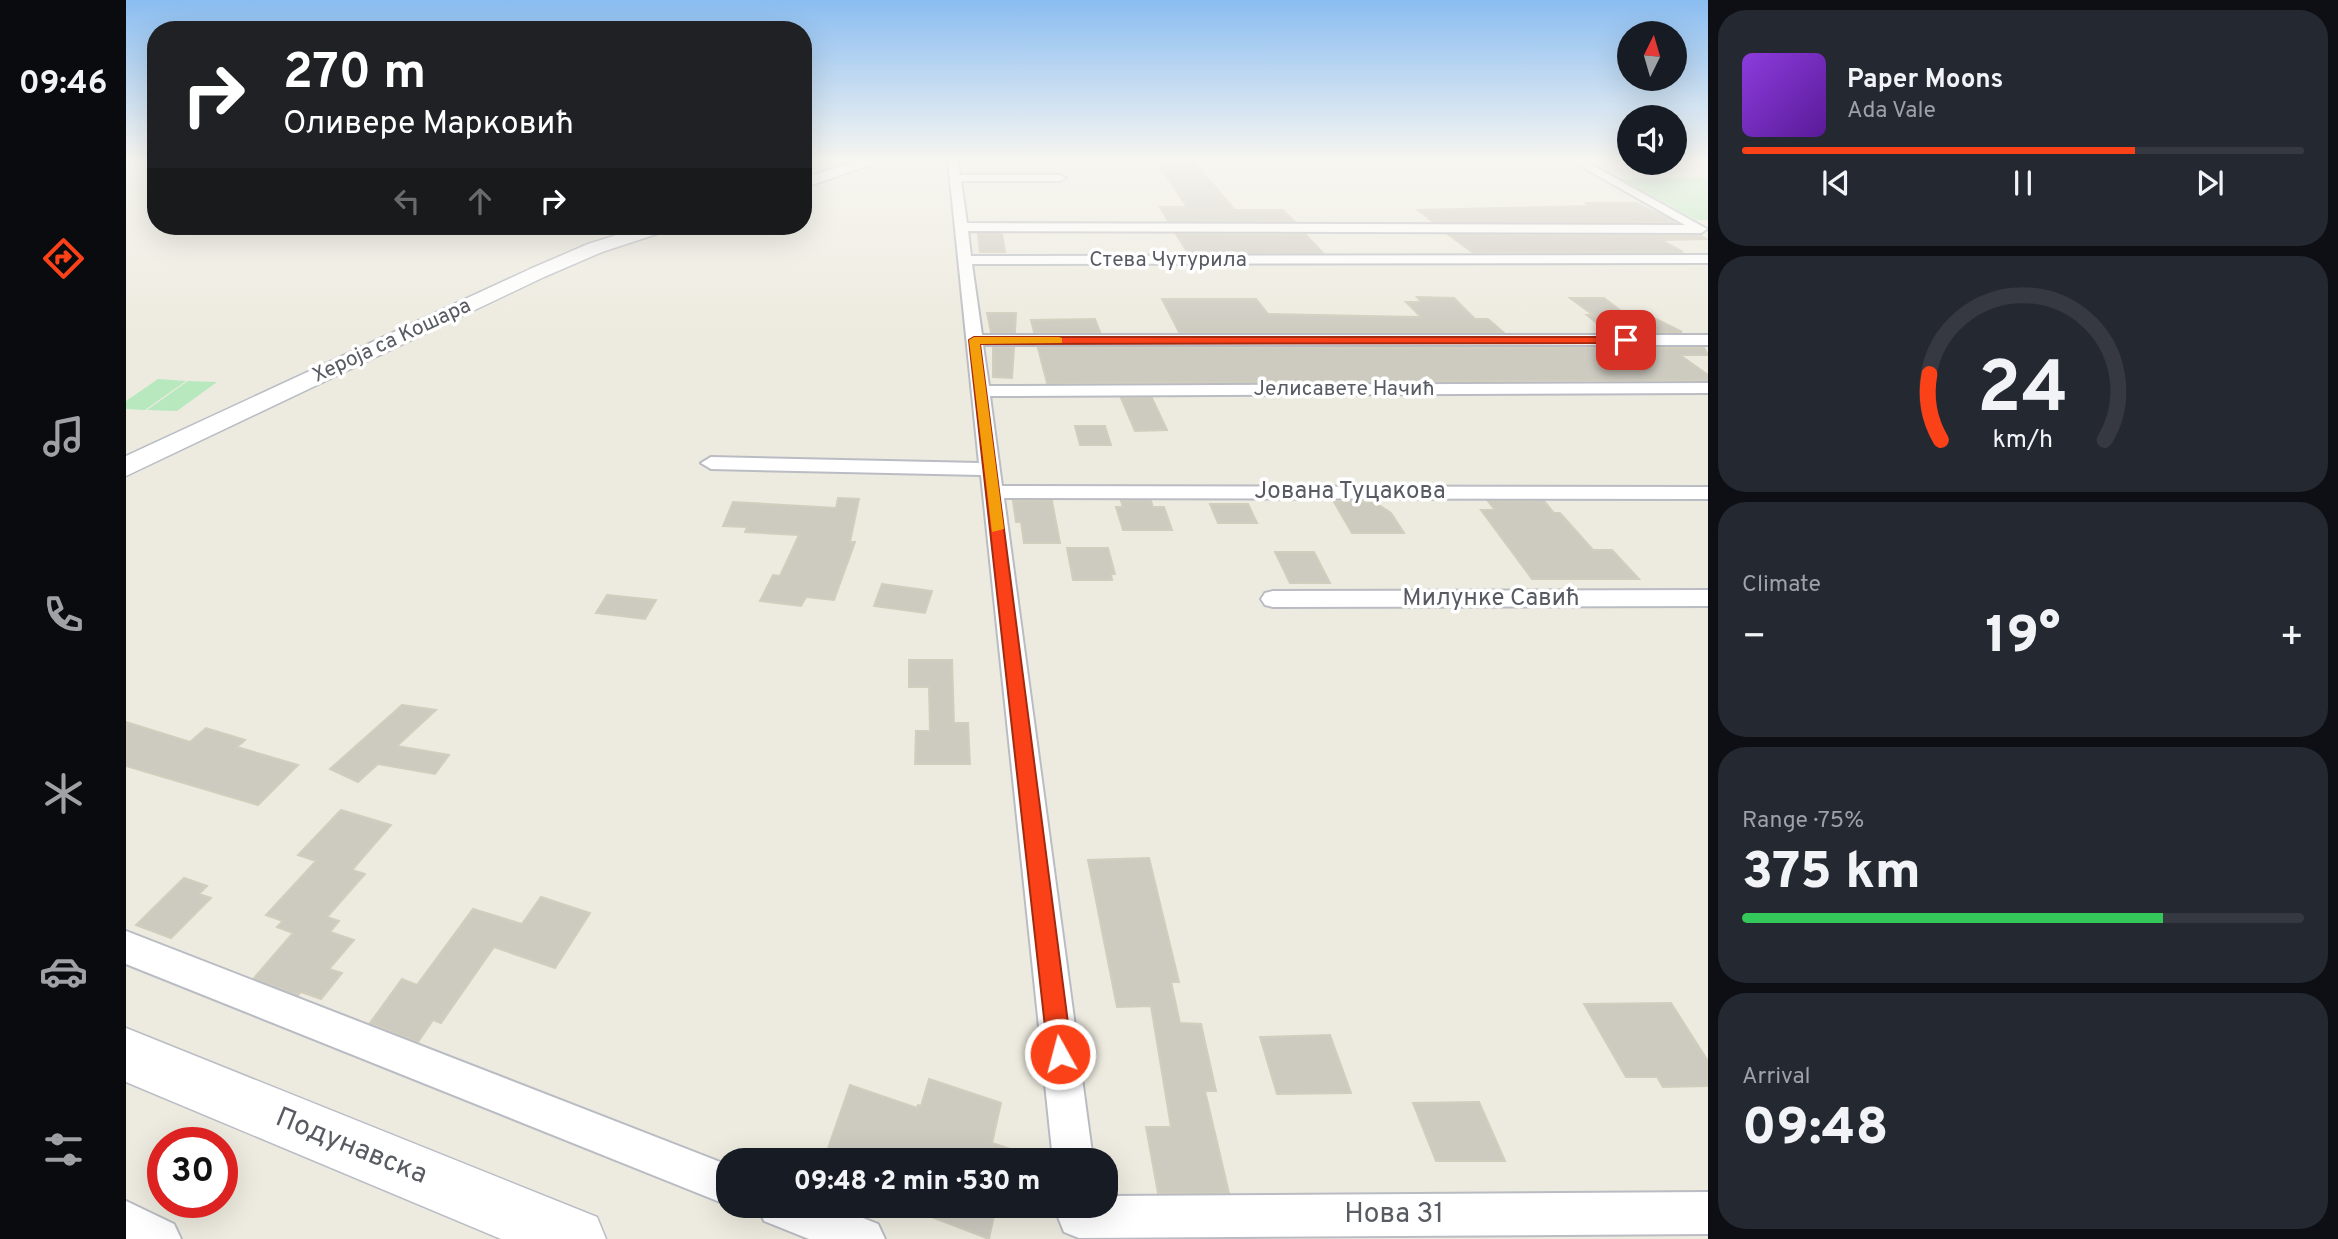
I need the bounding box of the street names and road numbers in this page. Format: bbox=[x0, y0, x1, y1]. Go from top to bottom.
street label: Стева Чутурила bbox=[1089, 247, 1247, 274]
street label: Хероја са Кошара bbox=[309, 292, 475, 390]
street label: Јелисавете Начић bbox=[1253, 376, 1435, 403]
street label: Јована Туцакова bbox=[1254, 477, 1446, 507]
street label: Милунке Савић bbox=[1402, 584, 1580, 614]
street label: Подунавска bbox=[270, 1100, 432, 1194]
street label: Нова 31 bbox=[1344, 1197, 1444, 1233]

